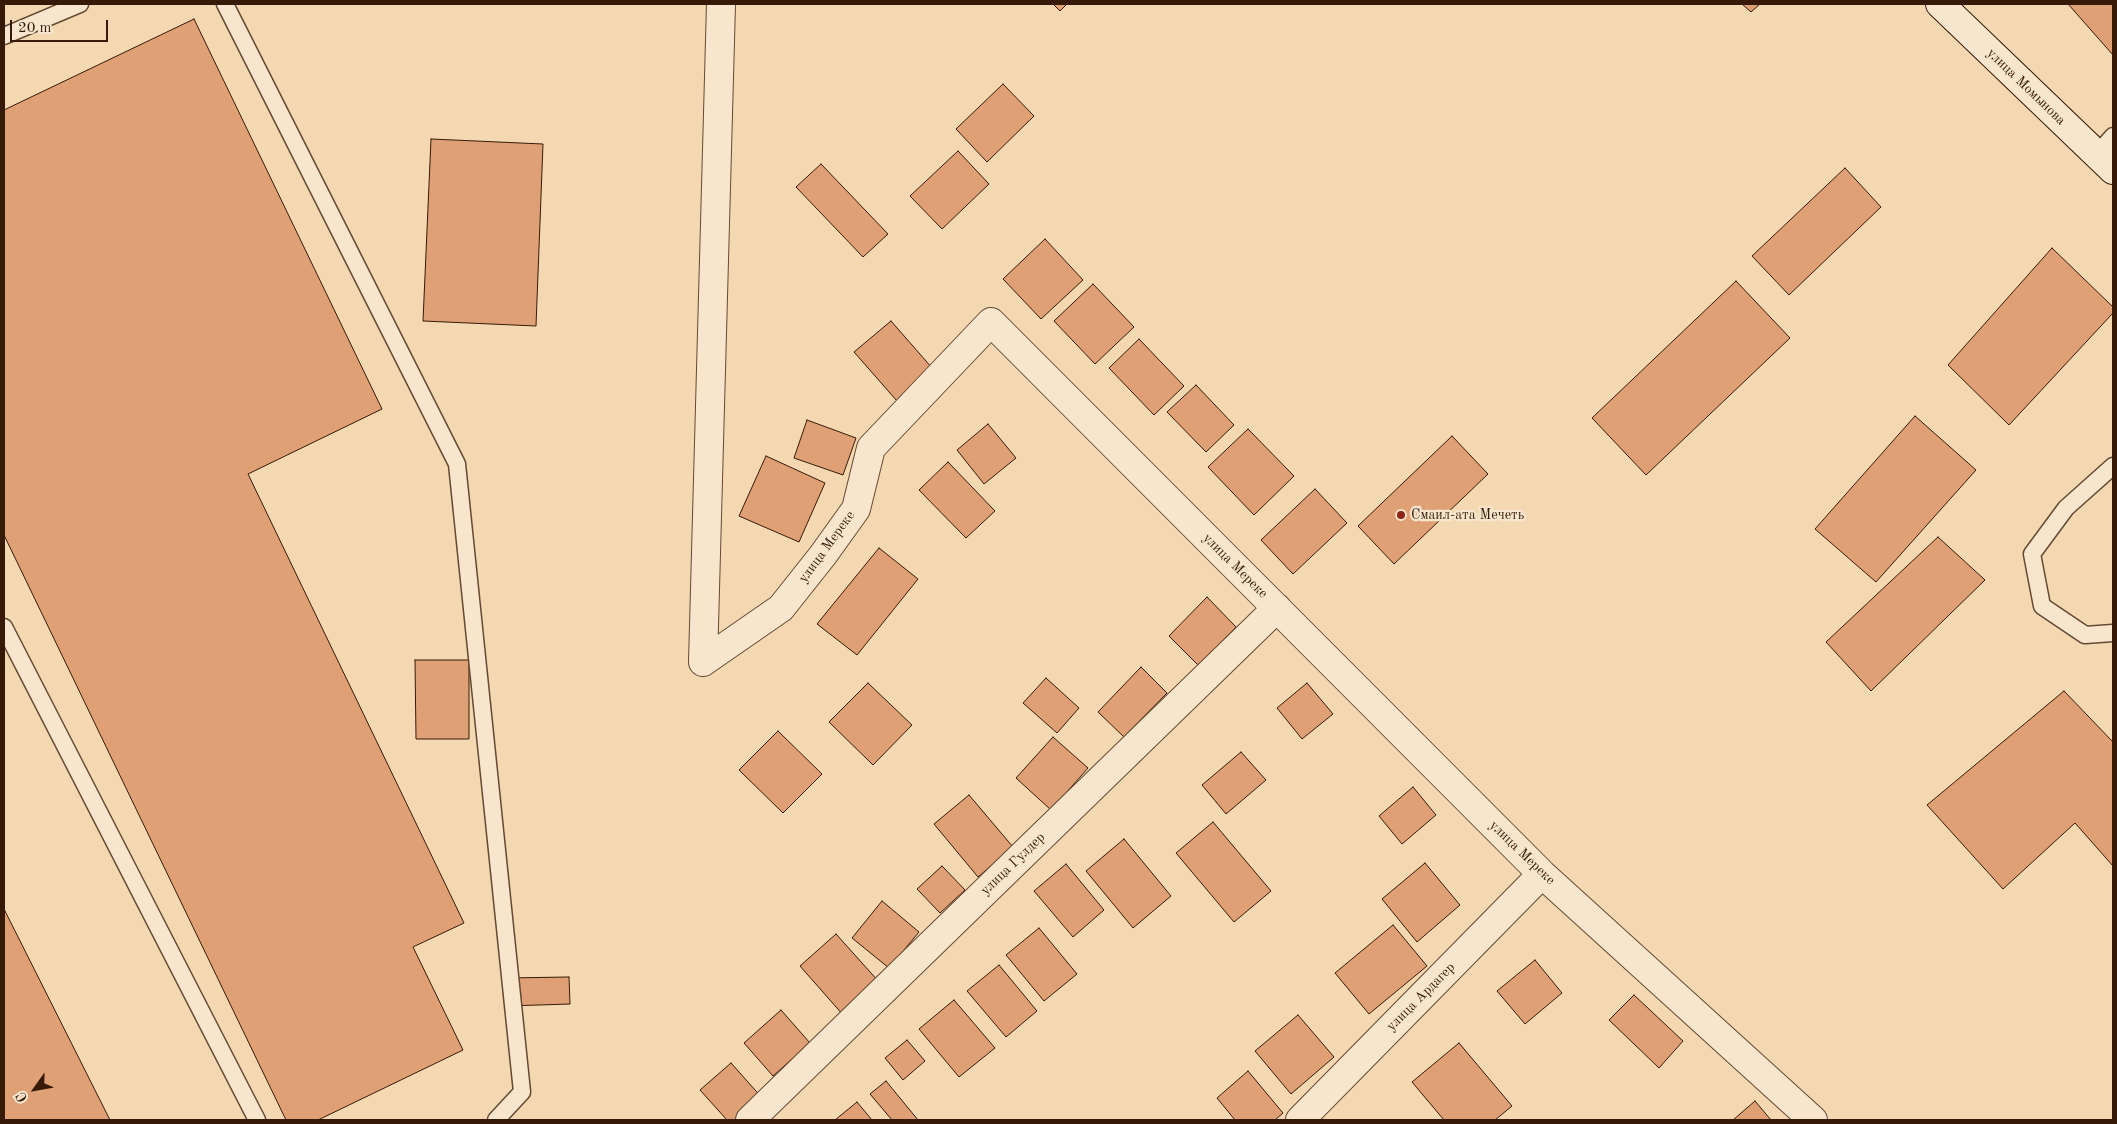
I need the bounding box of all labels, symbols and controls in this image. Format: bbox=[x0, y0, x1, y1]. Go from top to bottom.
scale bar bbox=[12, 10, 110, 42]
text: 20 m bbox=[18, 21, 52, 36]
street label: улица Момынова bbox=[1983, 45, 2069, 129]
place label: Смаил-ата Мечеть bbox=[1411, 507, 1524, 523]
street label: улица Мереке bbox=[795, 508, 859, 586]
marker: Смаил-ата Мечеть bbox=[1395, 509, 1407, 521]
street label: улица Мереке bbox=[1199, 530, 1271, 602]
street label: улица Мереке bbox=[1486, 817, 1558, 889]
street label: улица Гулдер bbox=[977, 829, 1049, 899]
street label: улица Ардагер bbox=[1383, 959, 1459, 1035]
north arrow bbox=[10, 1064, 60, 1114]
text: С bbox=[14, 1089, 31, 1105]

